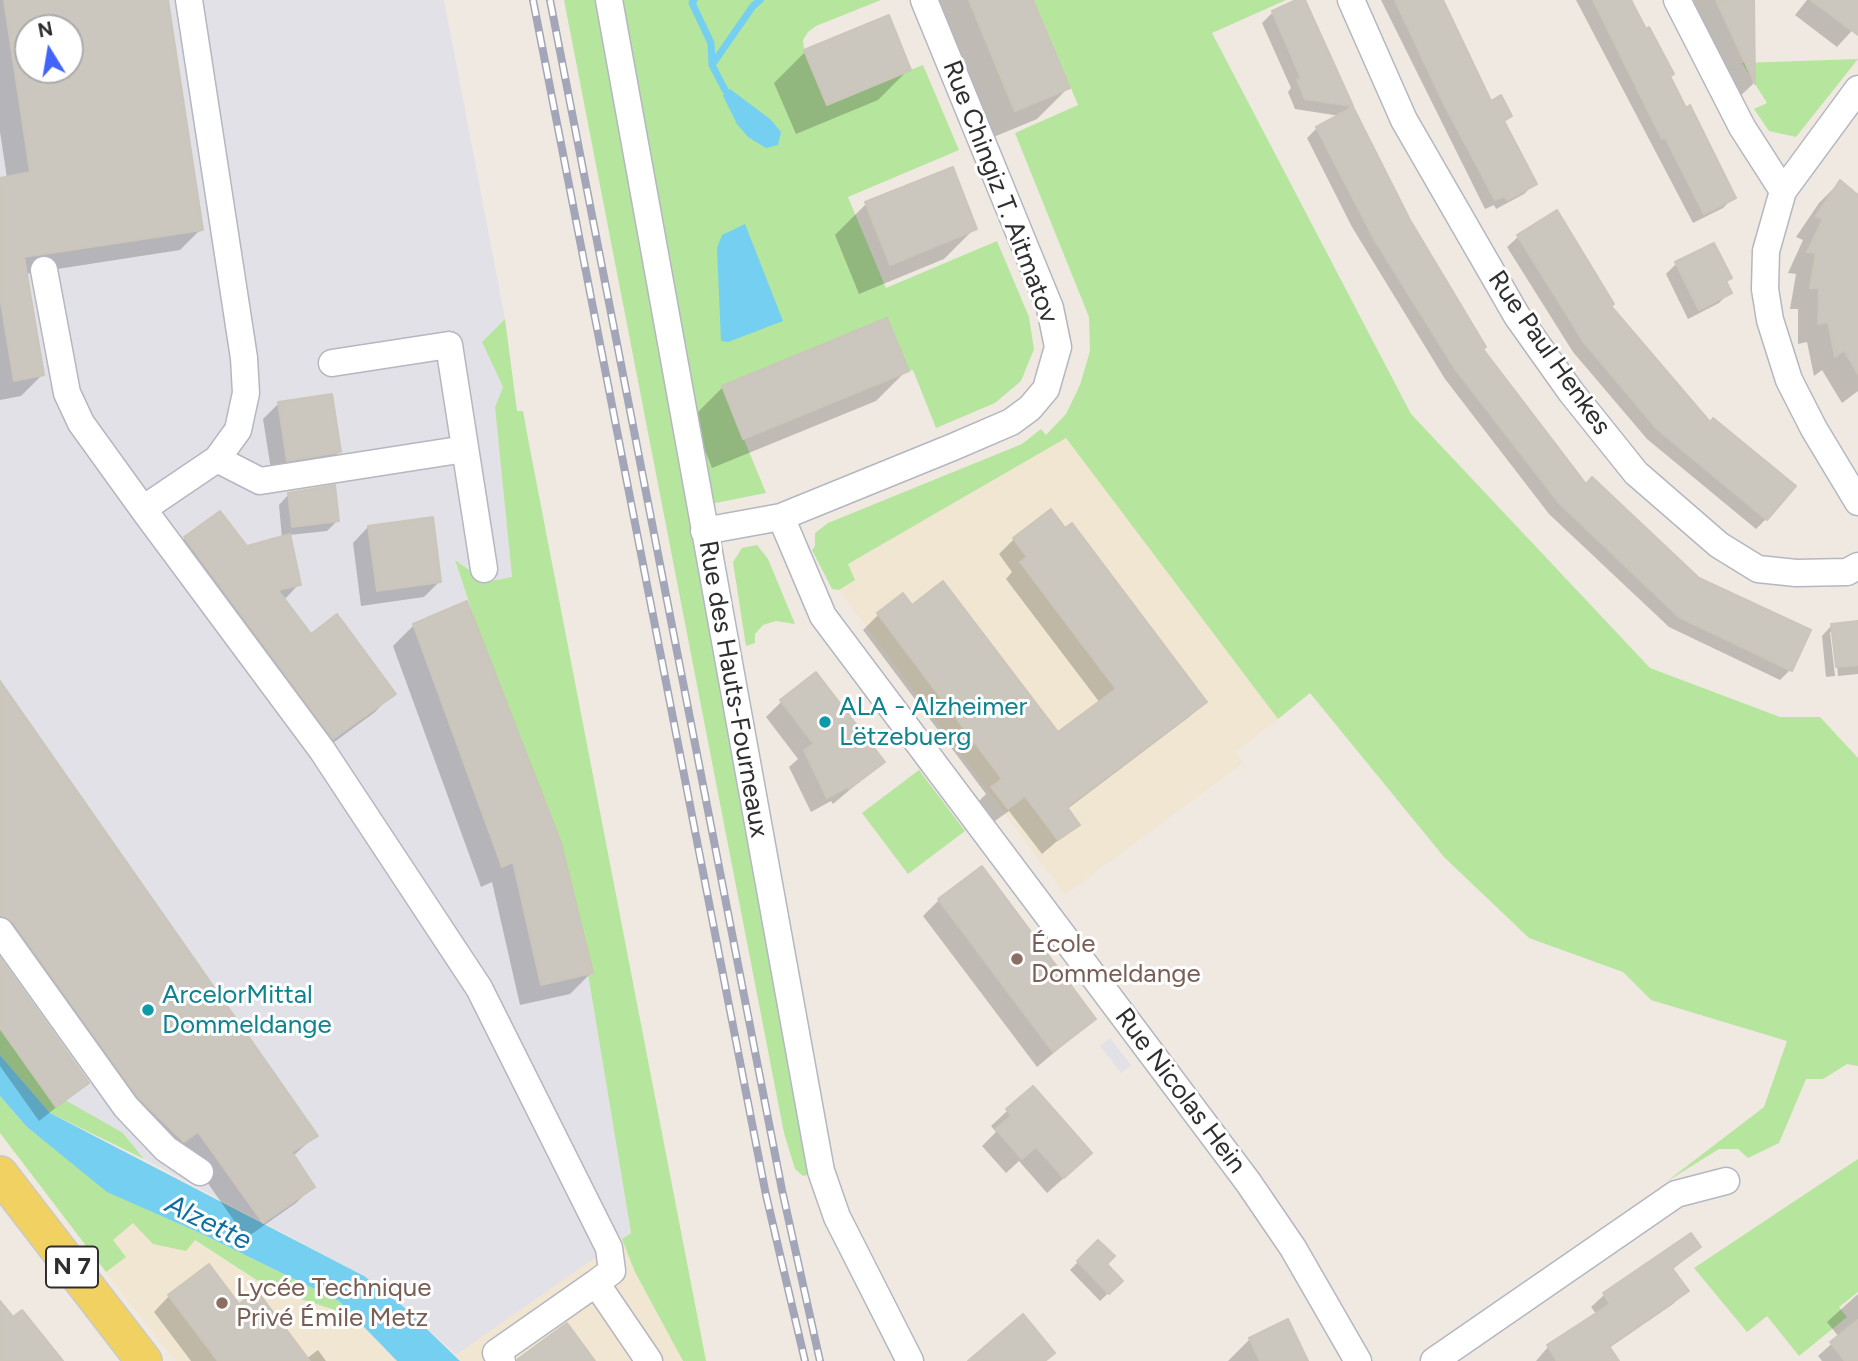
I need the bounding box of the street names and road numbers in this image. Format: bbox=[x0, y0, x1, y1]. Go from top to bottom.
street label: Rue Chingiz T. Aitmatov bbox=[935, 56, 1065, 328]
street label: Rue Paul Henkes bbox=[1481, 265, 1617, 441]
street label: Rue des Hauts-Fourneaux bbox=[692, 538, 774, 840]
street label: Rue Nicolas Hein bbox=[1108, 1002, 1252, 1180]
road number: N 7 bbox=[46, 1246, 98, 1288]

